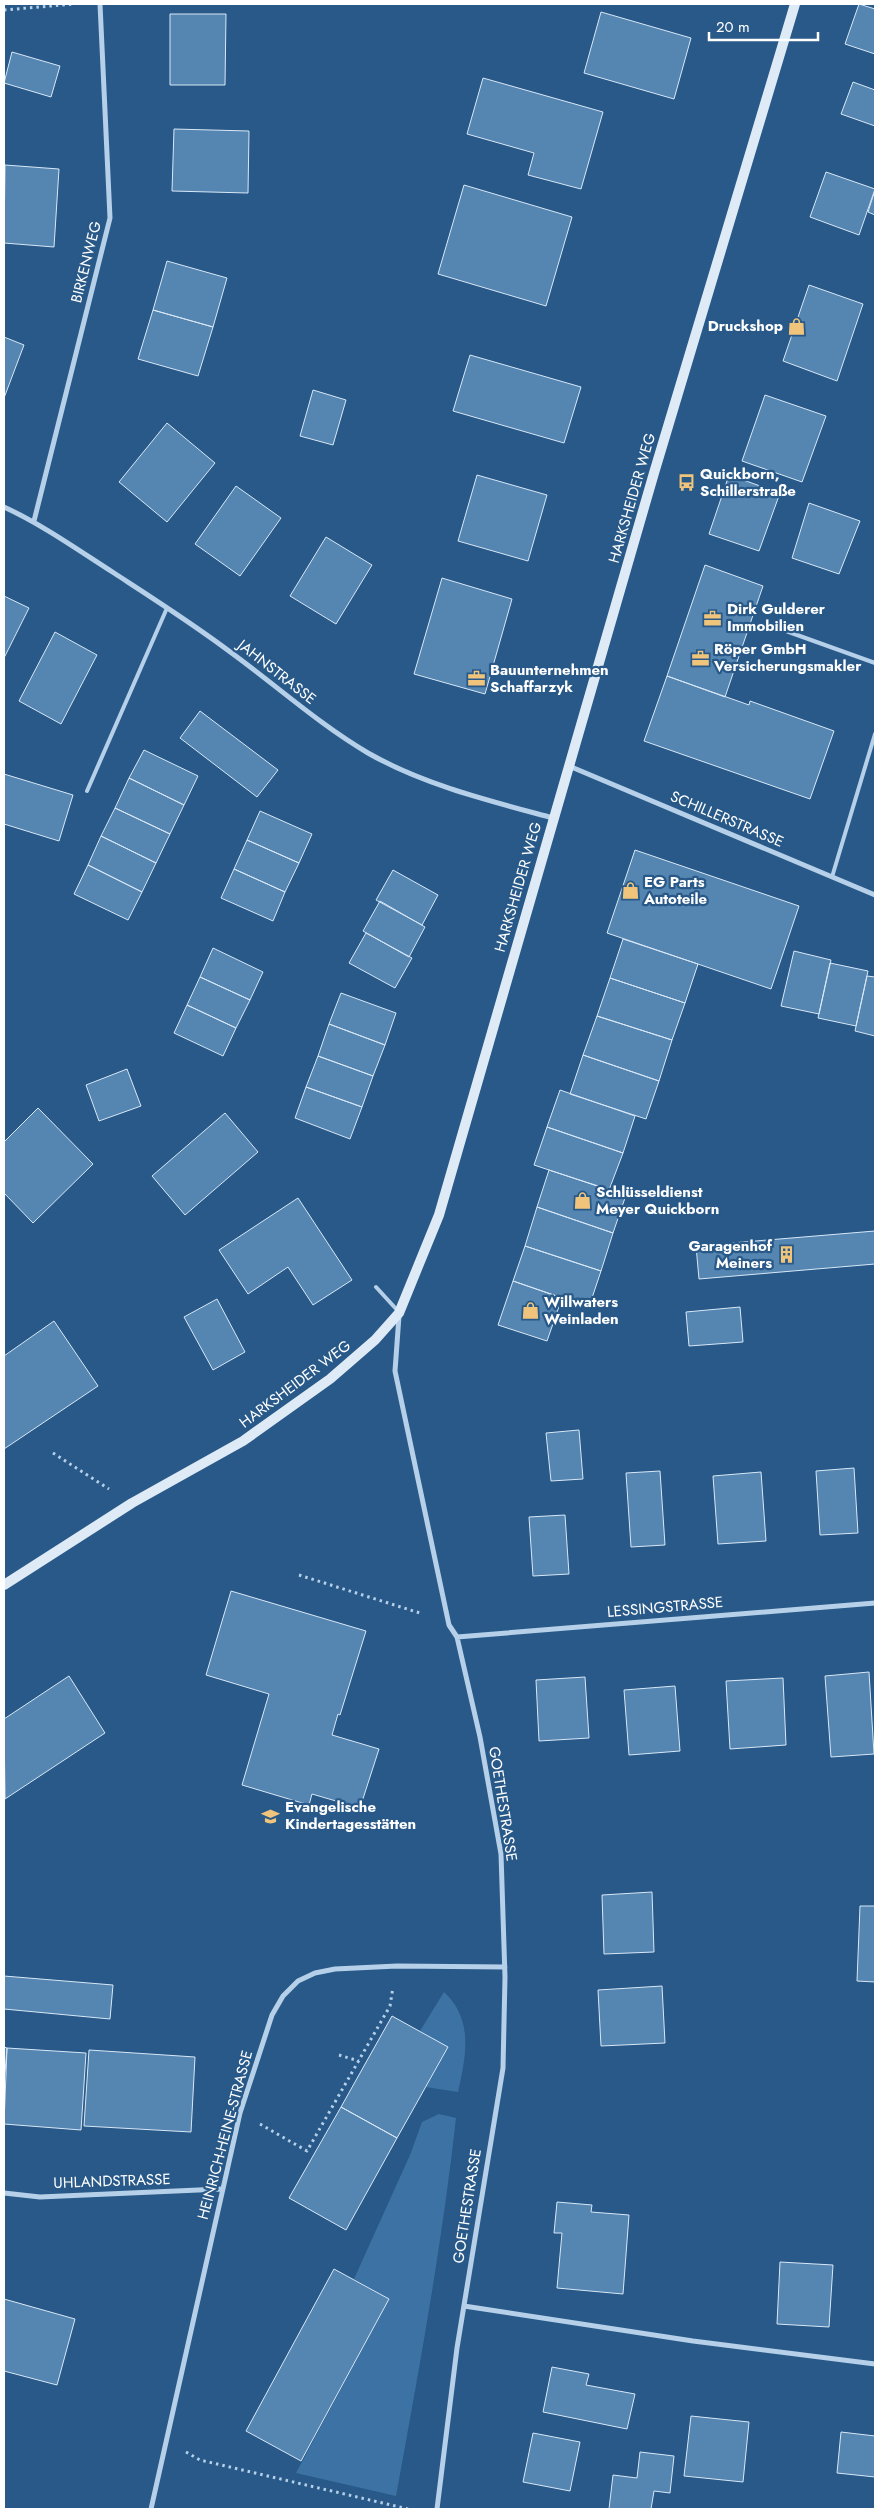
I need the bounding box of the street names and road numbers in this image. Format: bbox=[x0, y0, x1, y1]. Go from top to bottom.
street label: BIRKENWEG bbox=[65, 219, 107, 305]
street label: HARKSHEIDER WEG bbox=[603, 430, 661, 566]
street label: JAHNSTRASSE bbox=[232, 633, 321, 710]
street label: SCHILLERSTRASSE bbox=[667, 785, 787, 853]
street label: HARKSHEIDER WEG bbox=[489, 819, 547, 955]
street label: HARKSHEIDER WEG bbox=[235, 1335, 355, 1433]
street label: LESSINGSTRASSE bbox=[606, 1591, 724, 1623]
street label: GOETHESTRASSE bbox=[483, 1745, 523, 1863]
street label: HEINRICH-HEINE-STRASSE bbox=[192, 2048, 258, 2222]
street label: GOETHESTRASSE bbox=[447, 2147, 487, 2265]
street label: UHLANDSTRASSE bbox=[53, 2168, 171, 2194]

